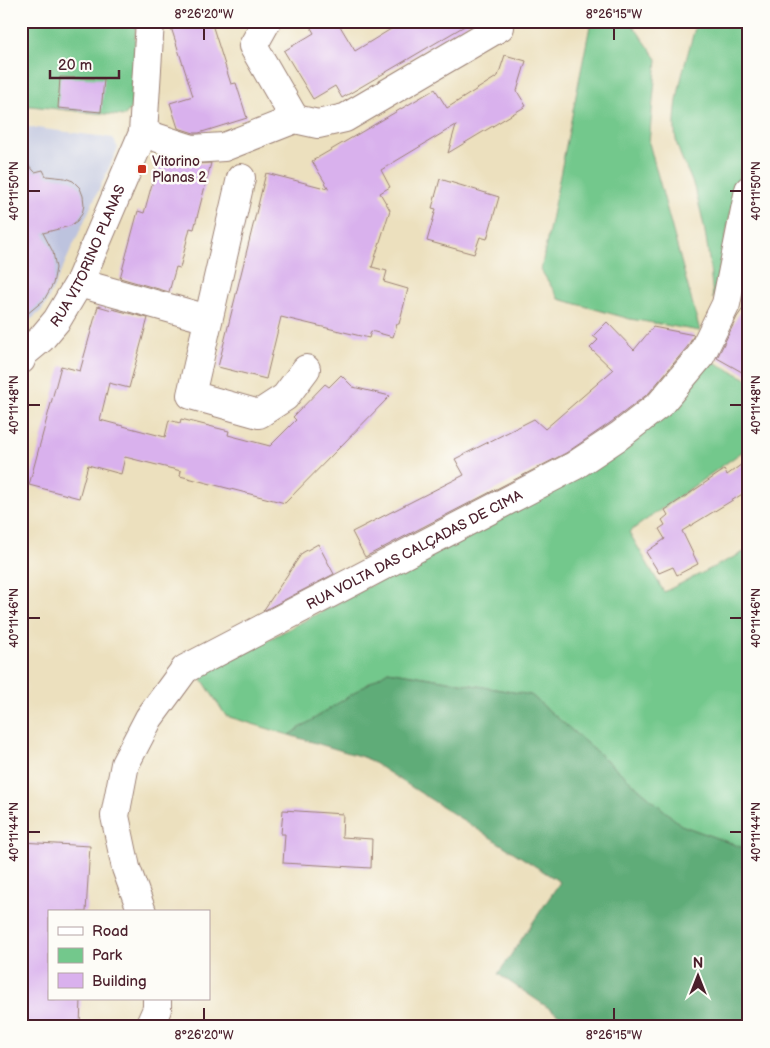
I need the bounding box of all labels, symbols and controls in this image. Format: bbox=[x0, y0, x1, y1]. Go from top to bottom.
text: 8°26'20"W bbox=[174, 7, 234, 22]
text: 8°26'15"W bbox=[586, 7, 642, 22]
scale bar bbox=[50, 48, 119, 80]
text: 20 m bbox=[58, 56, 92, 75]
place label: Vitorino Planas 2 bbox=[152, 153, 207, 186]
text: 40°11'50"N bbox=[7, 161, 22, 221]
text: 40°11'50"N bbox=[749, 161, 764, 221]
marker: Vitorino Planas 2 bbox=[136, 163, 148, 175]
street label: RUA VITORINO PLANAS bbox=[46, 182, 128, 330]
text: 40°11'48"N bbox=[7, 375, 22, 435]
text: 40°11'48"N bbox=[749, 375, 764, 435]
street label: RUA VOLTA DAS CALÇADAS DE CIMA bbox=[303, 486, 525, 613]
text: 40°11'46"N bbox=[7, 588, 22, 648]
text: 40°11'46"N bbox=[749, 588, 764, 648]
text: 40°11'44"N bbox=[7, 802, 22, 862]
text: 40°11'44"N bbox=[749, 802, 764, 862]
legend bbox=[48, 910, 210, 1000]
text: Road bbox=[92, 922, 128, 941]
text: Park bbox=[92, 946, 123, 965]
north arrow bbox=[672, 950, 722, 1000]
text: N bbox=[693, 955, 703, 972]
text: Building bbox=[92, 972, 147, 991]
text: 8°26'20"W bbox=[174, 1028, 234, 1043]
text: 8°26'15"W bbox=[586, 1028, 642, 1043]

